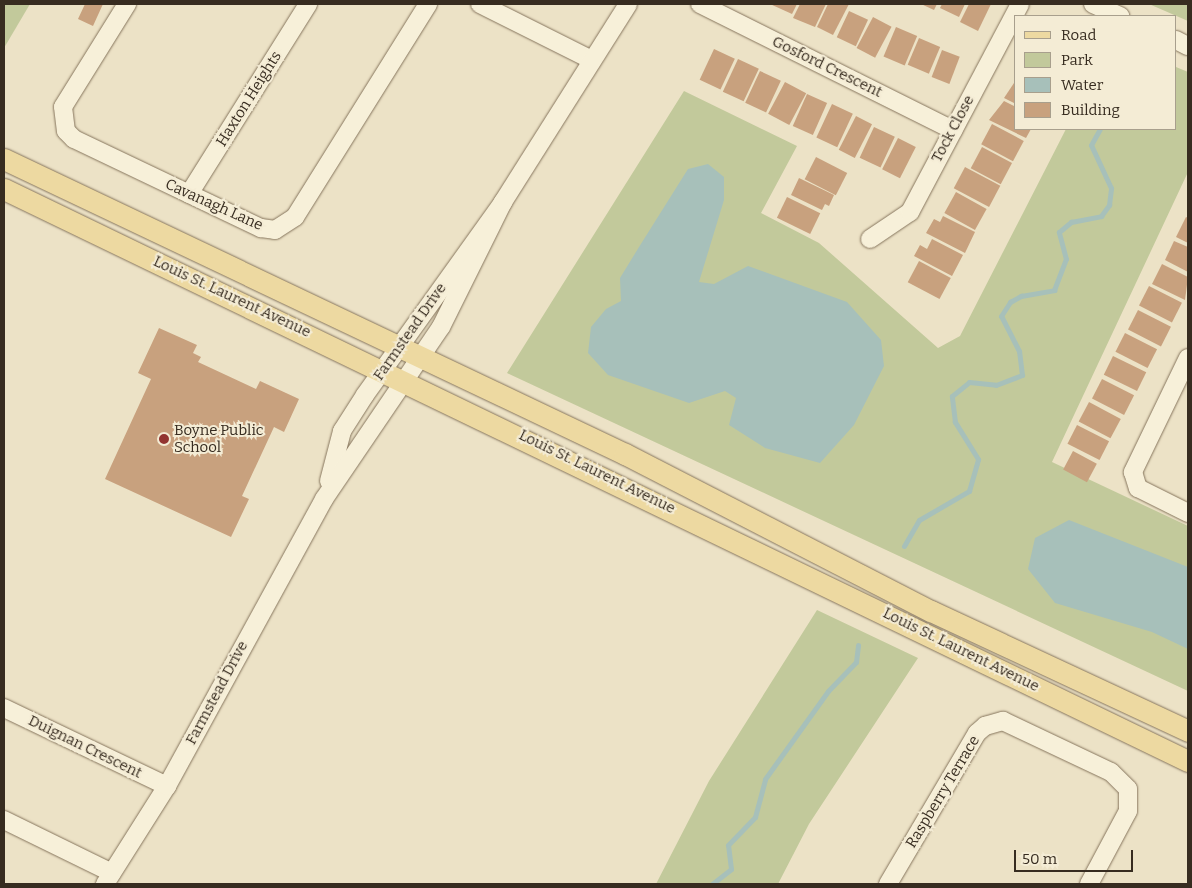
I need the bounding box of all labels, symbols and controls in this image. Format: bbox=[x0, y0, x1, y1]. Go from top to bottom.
legend bbox=[1014, 15, 1177, 130]
text: Road bbox=[1061, 26, 1096, 44]
street label: Gosford Crescent bbox=[769, 33, 885, 101]
street label: Haxton Heights bbox=[213, 48, 285, 150]
text: Park bbox=[1061, 51, 1093, 69]
text: Water bbox=[1061, 76, 1103, 94]
street label: Tock Close bbox=[928, 92, 978, 166]
text: Building bbox=[1061, 101, 1120, 119]
street label: Cavanagh Lane bbox=[162, 175, 266, 235]
street label: Louis St. Laurent Avenue bbox=[150, 253, 314, 341]
street label: Farmstead Drive bbox=[370, 280, 450, 384]
place label: Boyne Public School bbox=[174, 421, 264, 456]
street label: Louis St. Laurent Avenue bbox=[516, 426, 678, 518]
marker: Boyne Public School bbox=[158, 433, 170, 445]
street label: Louis St. Laurent Avenue bbox=[880, 604, 1042, 696]
street label: Farmstead Drive bbox=[182, 638, 252, 748]
street label: Duignan Crescent bbox=[25, 712, 145, 782]
street label: Raspberry Terrace bbox=[902, 733, 984, 851]
scale bar bbox=[1017, 840, 1136, 872]
text: 50 m bbox=[1022, 850, 1057, 868]

